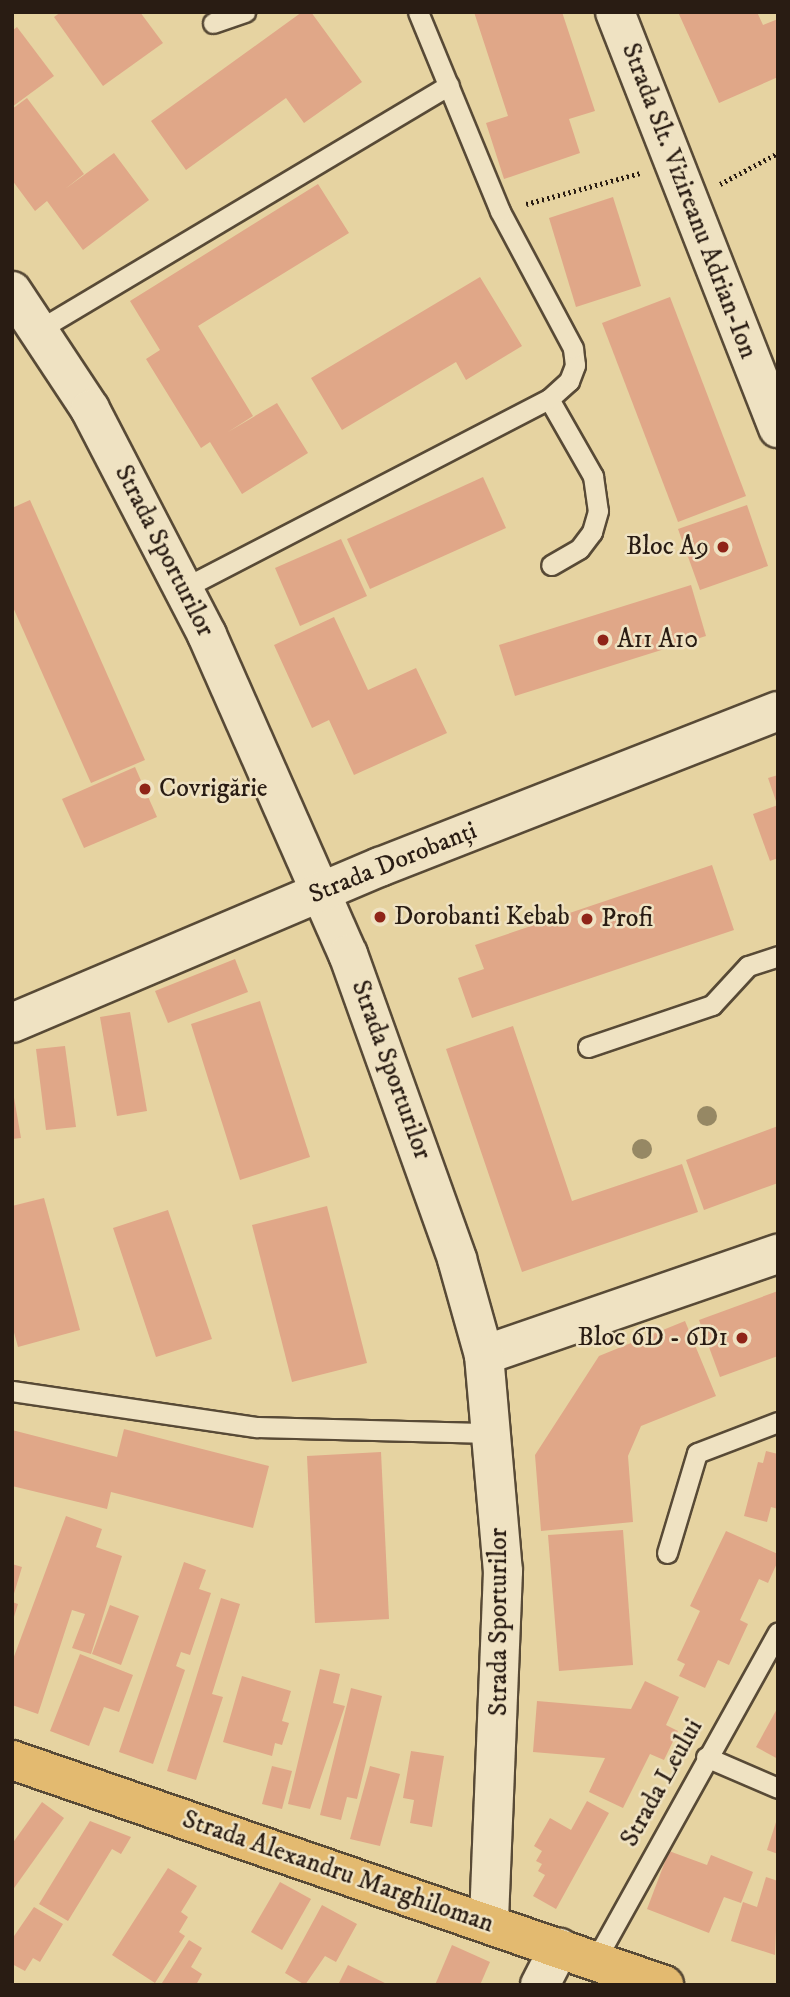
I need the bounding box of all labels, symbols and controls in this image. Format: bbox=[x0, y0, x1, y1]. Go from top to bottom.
street label: Strada Slt. Vizireanu Adrian-Ion bbox=[614, 39, 764, 363]
street label: Strada Sporturilor bbox=[107, 460, 221, 642]
place label: Bloc A9 bbox=[626, 531, 709, 563]
marker: Bloc A9 bbox=[715, 539, 731, 555]
place label: A11 A10 bbox=[617, 624, 698, 656]
marker: A11 A10 bbox=[595, 632, 611, 648]
place label: Covrigărie bbox=[159, 773, 268, 805]
marker: Covrigărie bbox=[137, 781, 153, 797]
street label: Strada Dorobanți bbox=[304, 815, 482, 911]
place label: Dorobanti Kebab bbox=[394, 901, 570, 933]
place label: Profi bbox=[601, 903, 653, 935]
marker: Dorobanti Kebab bbox=[372, 909, 388, 925]
marker: Profi bbox=[579, 911, 595, 927]
street label: Strada Sporturilor bbox=[344, 976, 438, 1164]
place label: Bloc 6D - 6D1 bbox=[577, 1322, 728, 1354]
marker: Bloc 6D - 6D1 bbox=[734, 1330, 750, 1346]
street label: Strada Sporturilor bbox=[483, 1528, 515, 1716]
street label: Strada Leului bbox=[614, 1714, 710, 1852]
street label: Strada Alexandru Marghiloman bbox=[178, 1804, 498, 1940]

